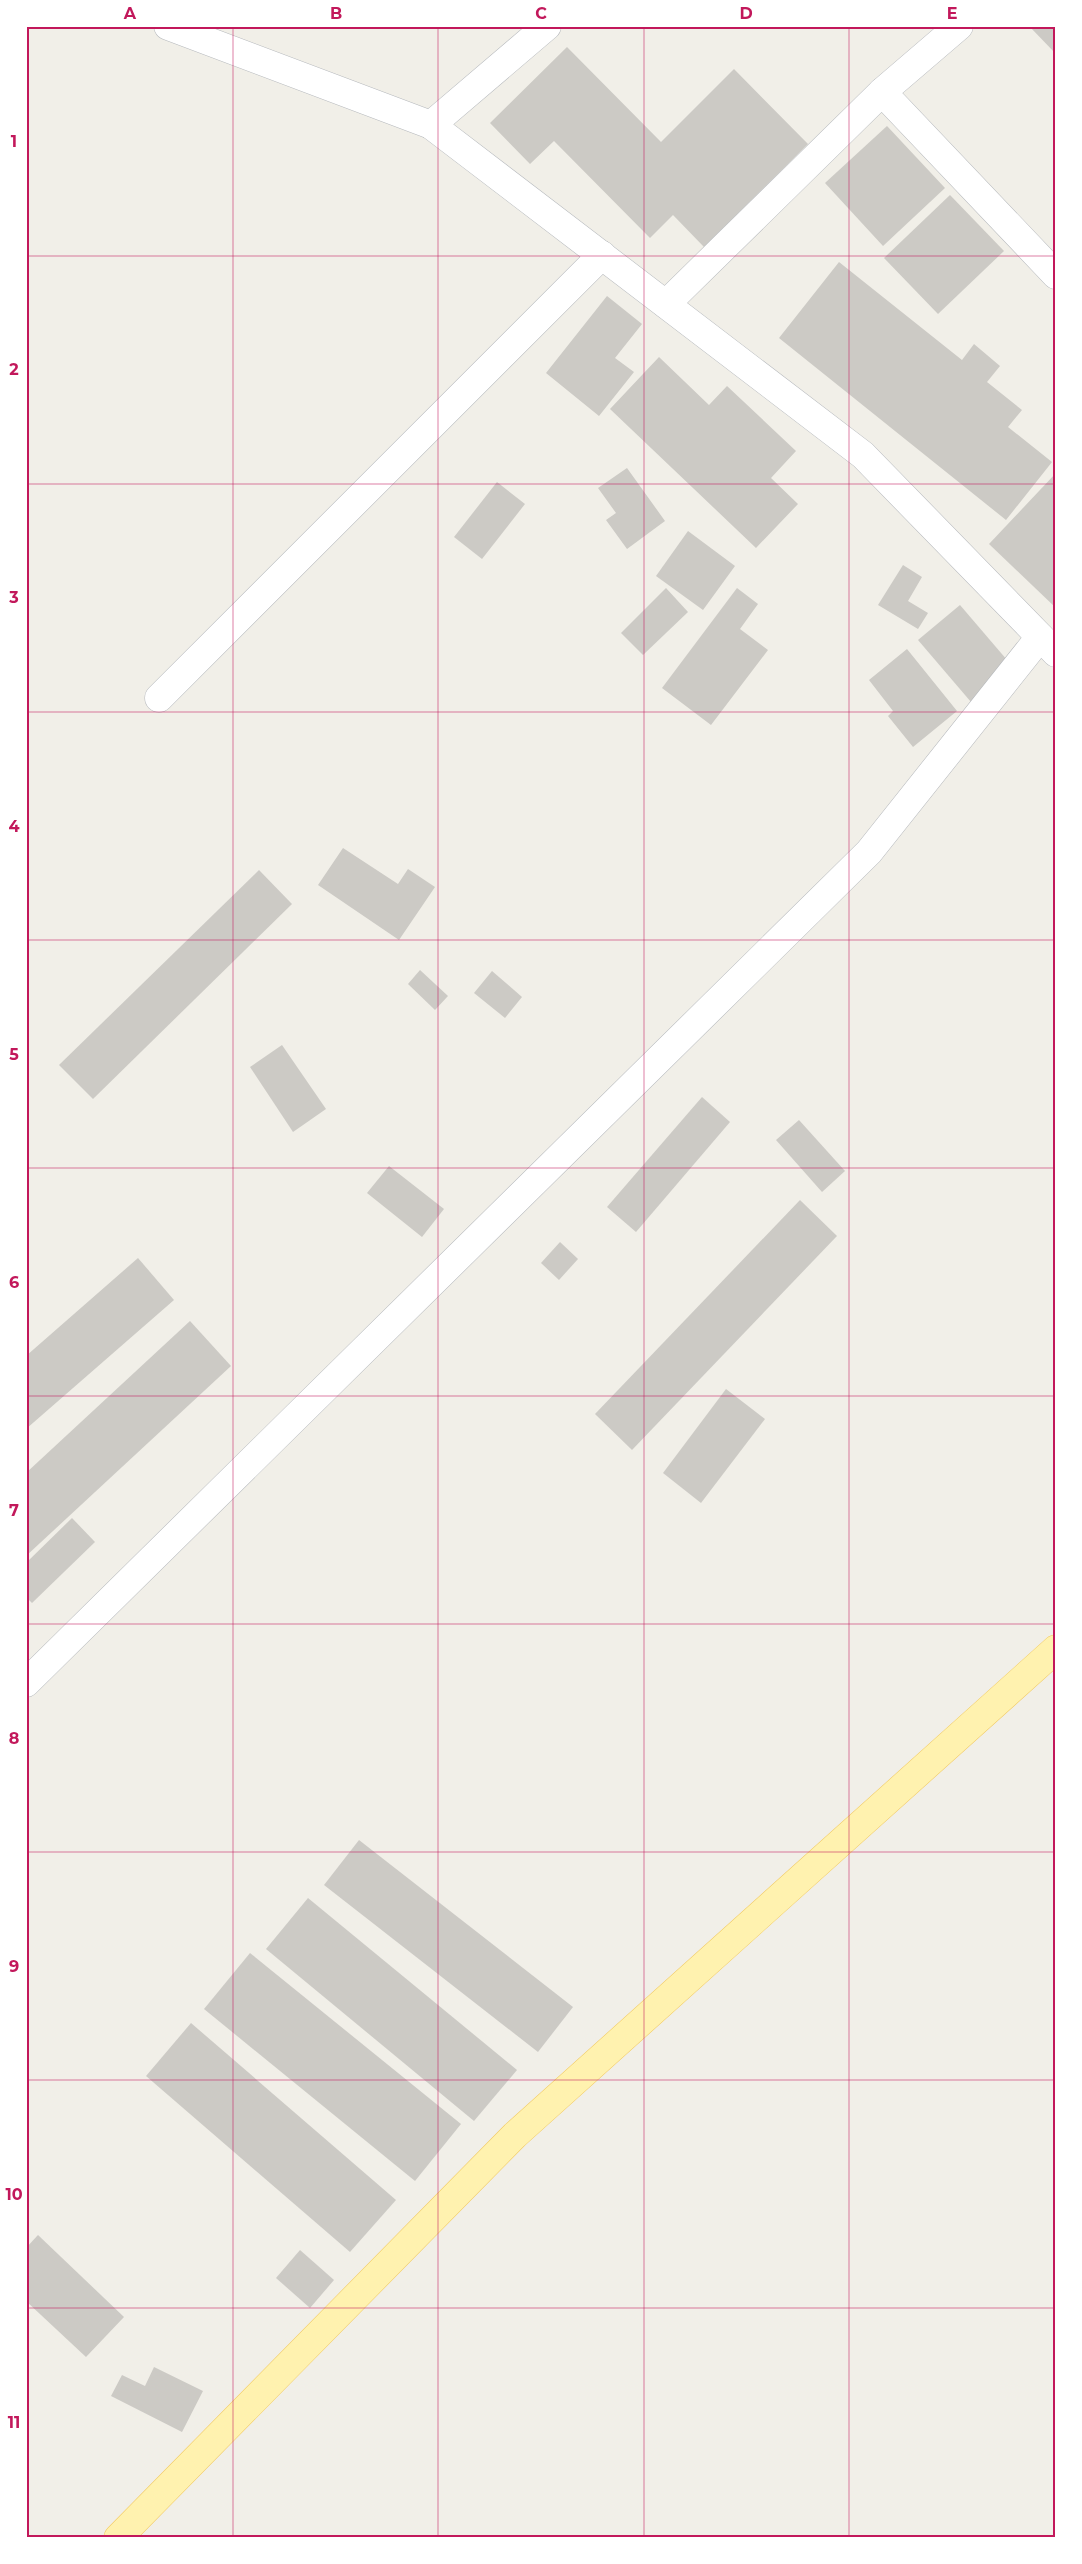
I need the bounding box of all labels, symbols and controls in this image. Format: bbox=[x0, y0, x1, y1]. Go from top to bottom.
text: A bbox=[123, 4, 137, 23]
text: B bbox=[330, 4, 342, 23]
text: C bbox=[535, 4, 547, 23]
text: D bbox=[739, 4, 753, 23]
text: E bbox=[947, 4, 957, 23]
text: 1 bbox=[11, 132, 17, 151]
text: 2 bbox=[9, 360, 19, 379]
text: 3 bbox=[8, 588, 19, 607]
text: 4 bbox=[8, 817, 20, 836]
text: 5 bbox=[9, 1045, 19, 1064]
text: 6 bbox=[9, 1273, 19, 1292]
text: 7 bbox=[9, 1501, 19, 1520]
text: 8 bbox=[9, 1729, 19, 1748]
text: 9 bbox=[9, 1957, 19, 1976]
text: 10 bbox=[5, 2185, 23, 2204]
text: 11 bbox=[8, 2413, 20, 2432]

